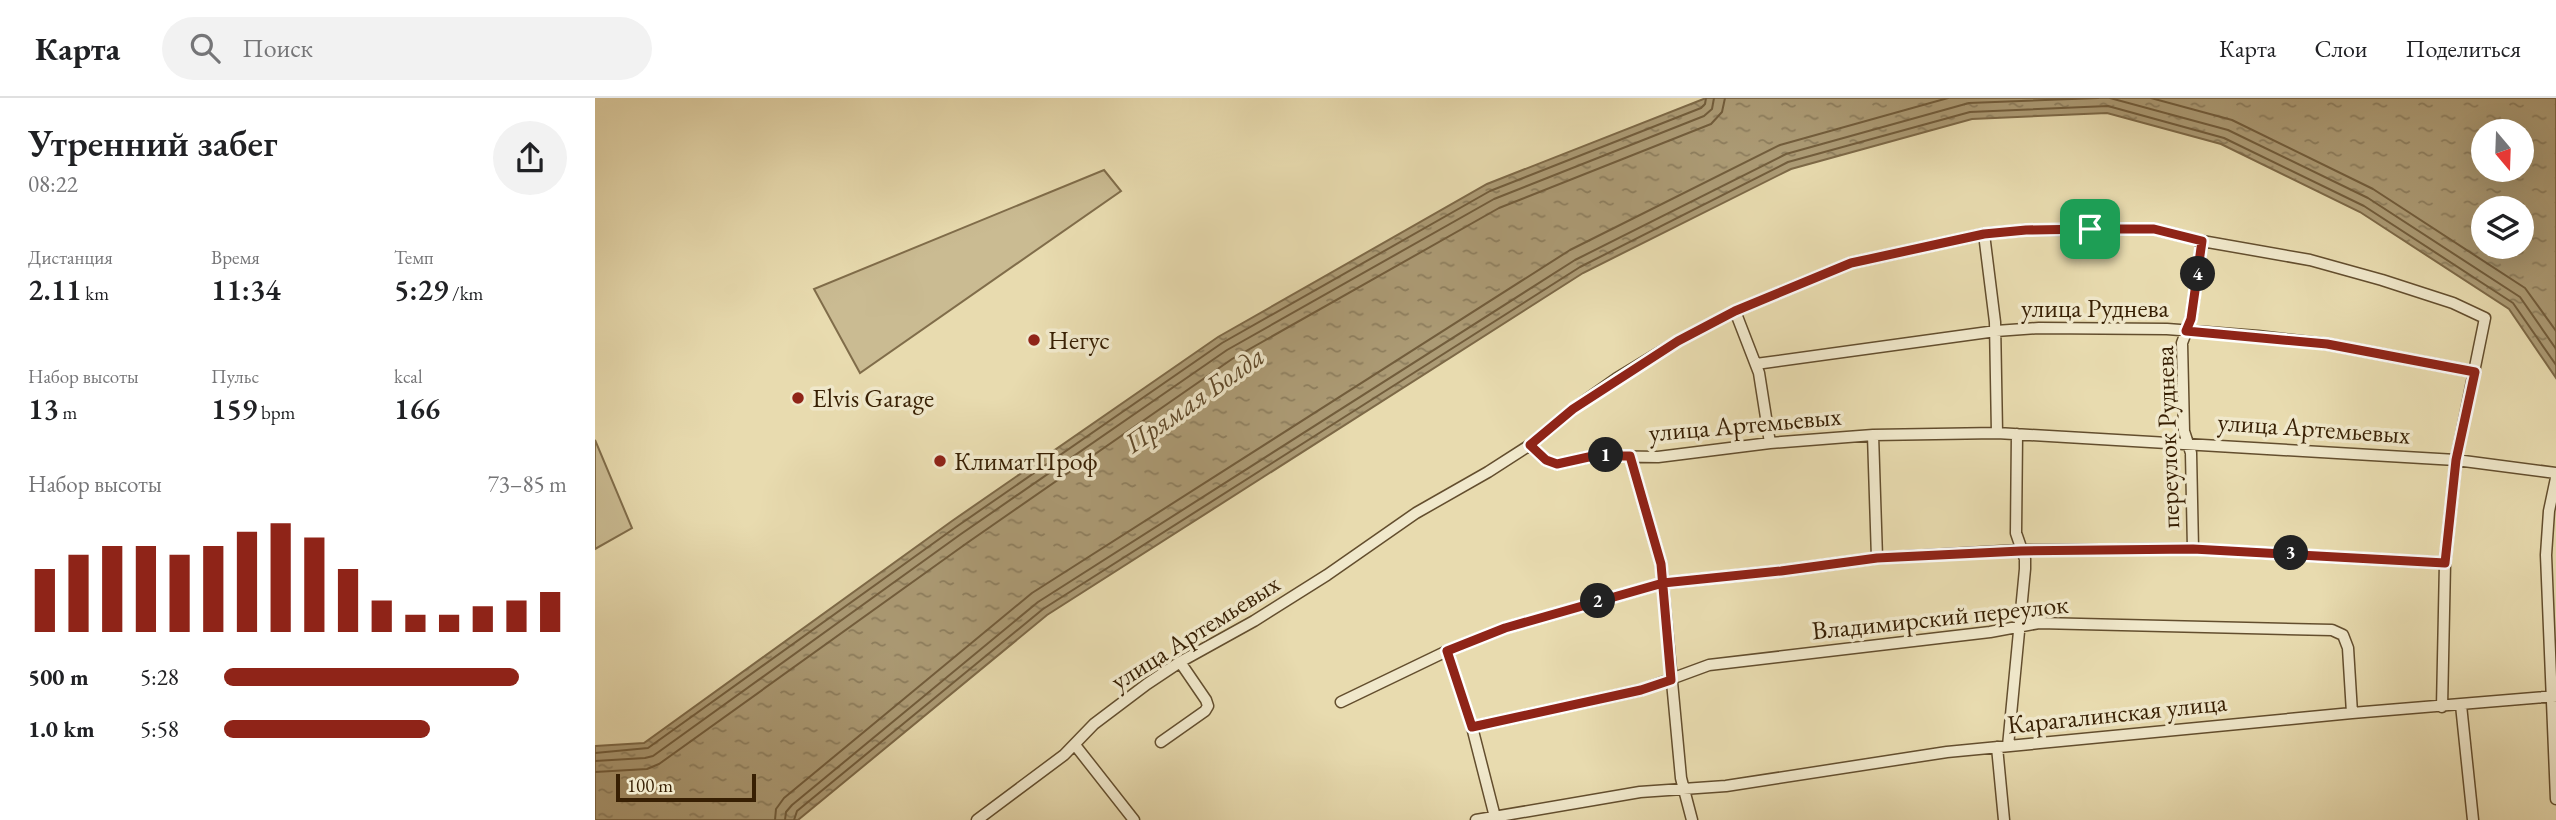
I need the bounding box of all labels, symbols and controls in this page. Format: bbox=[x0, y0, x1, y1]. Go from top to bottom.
search box bbox=[162, 17, 652, 80]
text: Карта bbox=[35, 27, 120, 70]
icon: search bbox=[186, 29, 224, 67]
text: Поиск bbox=[242, 31, 313, 65]
text: Карта bbox=[2219, 33, 2276, 64]
text: Слои bbox=[2314, 33, 2368, 64]
text: Поделиться bbox=[2406, 33, 2521, 64]
text: Утренний забег bbox=[28, 118, 278, 167]
north arrow bbox=[2471, 119, 2534, 182]
map controls bbox=[2471, 119, 2534, 259]
button: share bbox=[493, 121, 567, 195]
text: 08:22 bbox=[28, 169, 78, 199]
button: layers bbox=[2471, 196, 2534, 259]
pin bbox=[2060, 199, 2120, 259]
icon: arrive bbox=[2071, 210, 2109, 248]
text: Дистанция bbox=[28, 245, 113, 270]
text: Время bbox=[211, 245, 260, 270]
text: Темп bbox=[394, 245, 434, 270]
pin: 4 bbox=[2181, 256, 2215, 292]
text: 4 bbox=[2192, 261, 2203, 286]
text: 2.11 bbox=[28, 270, 81, 309]
text: 11:34 bbox=[211, 270, 281, 309]
text: 5:29 bbox=[394, 270, 448, 309]
text: km bbox=[81, 281, 109, 306]
text: /km bbox=[448, 281, 483, 306]
street label: улица Руднева bbox=[2021, 291, 2170, 325]
place label: Негус bbox=[1048, 323, 1110, 357]
marker: Негус bbox=[1026, 332, 1042, 348]
water label: Прямая Болда bbox=[1116, 337, 1271, 461]
street label: переулок Руднева bbox=[2147, 345, 2187, 529]
text: Набор высоты bbox=[28, 364, 139, 389]
text: Пульс bbox=[211, 364, 259, 389]
text: kcal bbox=[394, 364, 423, 389]
place label: Elvis Garage bbox=[812, 381, 934, 415]
text: 13 bbox=[28, 389, 59, 428]
text: 159 bbox=[211, 389, 257, 428]
text: 166 bbox=[394, 389, 440, 428]
marker: Elvis Garage bbox=[790, 390, 806, 406]
street label: улица Артемьевых bbox=[1647, 399, 1844, 449]
text: m bbox=[59, 400, 77, 425]
text: bpm bbox=[257, 400, 295, 425]
street label: улица Артемьевых bbox=[2216, 404, 2412, 452]
pin: 1 bbox=[1588, 438, 1623, 472]
text: 1 bbox=[1600, 442, 1611, 467]
place label: КлиматПроф bbox=[954, 444, 1098, 478]
marker: КлиматПроф bbox=[932, 453, 948, 469]
text: Набор высоты bbox=[28, 469, 162, 499]
text: 73–85 m bbox=[488, 469, 567, 499]
pin: 3 bbox=[2273, 536, 2309, 570]
text: 3 bbox=[2285, 540, 2296, 565]
street label: улица Артемьевых bbox=[1104, 566, 1287, 698]
pin: 2 bbox=[1581, 584, 1615, 618]
street label: Владимирский переулок bbox=[1810, 587, 2071, 647]
text: 2 bbox=[1592, 588, 1603, 613]
text: 500 m bbox=[28, 662, 89, 692]
text: 5:28 bbox=[140, 662, 179, 692]
street label: Карагалинская улица bbox=[2006, 685, 2229, 741]
text: 1.0 km bbox=[28, 714, 95, 744]
text: 5:58 bbox=[140, 714, 179, 744]
scale bar bbox=[616, 771, 756, 803]
text: 100 m bbox=[627, 773, 673, 798]

